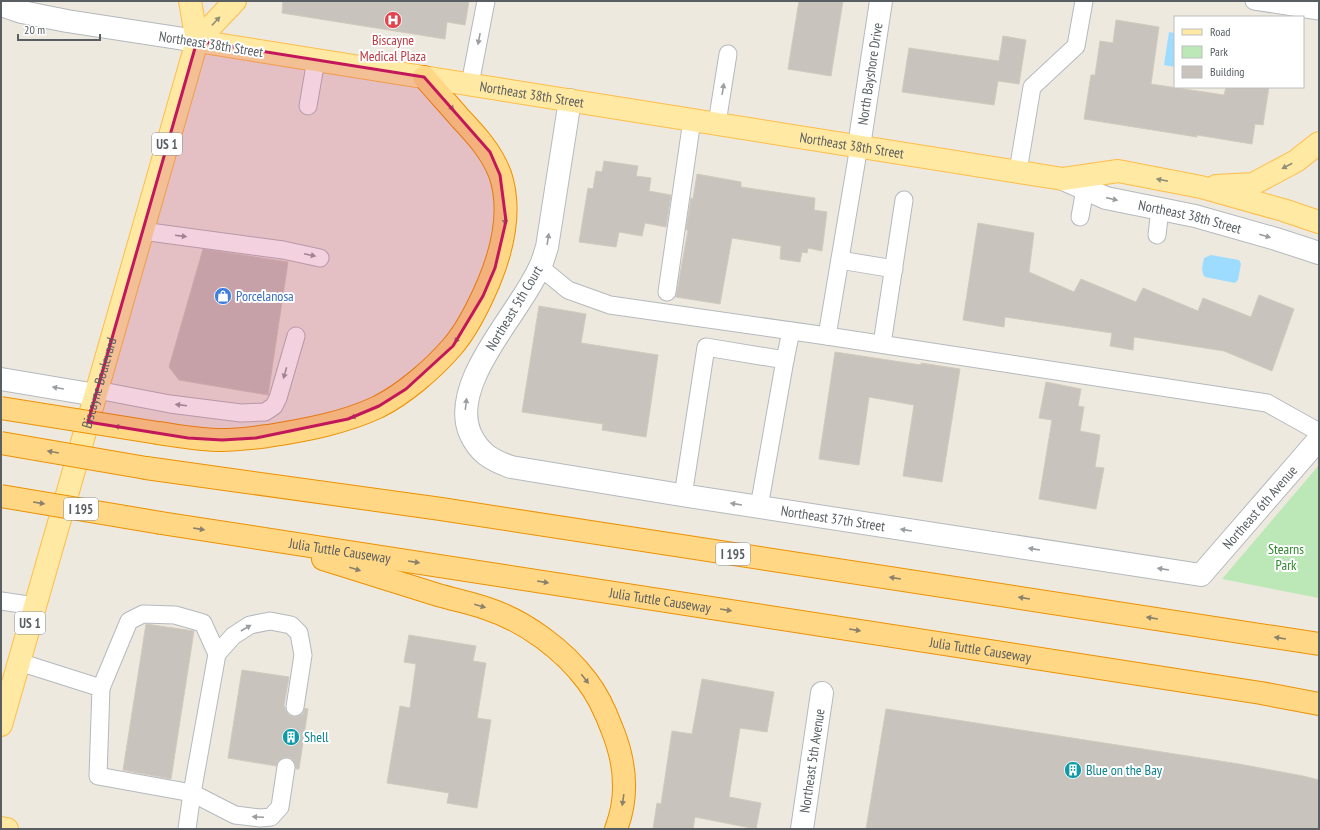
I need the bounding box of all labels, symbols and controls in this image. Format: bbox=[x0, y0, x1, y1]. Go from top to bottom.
hospital icon: Biscayne Medical Plaza bbox=[383, 10, 403, 30]
scale bar bbox=[18, 16, 100, 42]
one-way arrow bbox=[211, 16, 220, 26]
legend bbox=[1174, 16, 1304, 88]
street label: North Bayshore Drive bbox=[853, 21, 887, 126]
text: 20 m bbox=[24, 22, 45, 37]
text: Road bbox=[1210, 24, 1230, 39]
street label: Northeast 38th Street bbox=[158, 27, 265, 61]
place label: Biscayne Medical Plaza bbox=[360, 31, 426, 65]
one-way arrow bbox=[475, 33, 481, 45]
text: Park bbox=[1210, 44, 1228, 59]
text: Building bbox=[1210, 64, 1245, 79]
street label: Northeast 38th Street bbox=[478, 77, 585, 112]
one-way arrow bbox=[720, 83, 726, 95]
one-way arrow bbox=[446, 101, 455, 112]
street label: Northeast 38th Street bbox=[798, 128, 905, 163]
road number: US 1 bbox=[152, 133, 182, 155]
one-way arrow bbox=[1282, 162, 1293, 169]
one-way arrow bbox=[1156, 177, 1168, 183]
street label: Northeast 38th Street bbox=[1137, 196, 1244, 238]
one-way arrow bbox=[1105, 197, 1118, 203]
one-way arrow bbox=[502, 213, 508, 226]
one-way arrow bbox=[175, 233, 187, 239]
one-way arrow bbox=[546, 233, 552, 245]
one-way arrow bbox=[1259, 233, 1272, 239]
one-way arrow bbox=[303, 253, 316, 259]
street label: Northeast 5th Court bbox=[482, 262, 547, 354]
shop icon: Porcelanosa bbox=[213, 286, 233, 306]
place label: Porcelanosa bbox=[236, 287, 294, 305]
one-way arrow bbox=[454, 333, 462, 344]
street label: Biscayne Boulevard bbox=[78, 335, 121, 430]
one-way arrow bbox=[282, 368, 288, 380]
one-way arrow bbox=[51, 385, 64, 391]
one-way arrow bbox=[463, 398, 469, 410]
one-way arrow bbox=[175, 402, 187, 408]
one-way arrow bbox=[349, 413, 361, 419]
one-way arrow bbox=[114, 424, 126, 430]
one-way arrow bbox=[47, 448, 59, 454]
street label: Northeast 6th Avenue bbox=[1218, 462, 1301, 553]
road number: I 195 bbox=[64, 498, 98, 520]
one-way arrow bbox=[33, 500, 46, 506]
one-way arrow bbox=[730, 501, 742, 507]
street label: Northeast 37th Street bbox=[780, 501, 887, 535]
one-way arrow bbox=[193, 526, 206, 532]
one-way arrow bbox=[900, 527, 912, 533]
street label: Julia Tuttle Causeway bbox=[287, 534, 393, 567]
park label: Stearns Park bbox=[1268, 540, 1304, 574]
road number: I 195 bbox=[716, 543, 750, 565]
one-way arrow bbox=[1028, 546, 1040, 552]
one-way arrow bbox=[408, 559, 420, 565]
one-way arrow bbox=[349, 566, 361, 572]
one-way arrow bbox=[1157, 566, 1169, 572]
one-way arrow bbox=[889, 575, 901, 581]
one-way arrow bbox=[536, 579, 549, 585]
street label: Julia Tuttle Causeway bbox=[607, 583, 713, 617]
one-way arrow bbox=[1017, 595, 1030, 601]
one-way arrow bbox=[473, 604, 486, 610]
one-way arrow bbox=[720, 607, 732, 613]
road number: US 1 bbox=[15, 612, 45, 634]
one-way arrow bbox=[1146, 615, 1158, 621]
one-way arrow bbox=[240, 625, 252, 632]
one-way arrow bbox=[849, 627, 861, 633]
street label: Julia Tuttle Causeway bbox=[927, 633, 1033, 666]
one-way arrow bbox=[1274, 635, 1287, 641]
one-way arrow bbox=[581, 674, 589, 685]
street label: Northeast 5th Avenue bbox=[795, 707, 829, 814]
building icon: Shell bbox=[281, 727, 301, 747]
place label: Shell bbox=[304, 728, 329, 746]
building icon: Blue on the Bay bbox=[1063, 760, 1083, 780]
place label: Blue on the Bay bbox=[1086, 761, 1163, 779]
one-way arrow bbox=[620, 794, 626, 806]
one-way arrow bbox=[252, 814, 264, 821]

